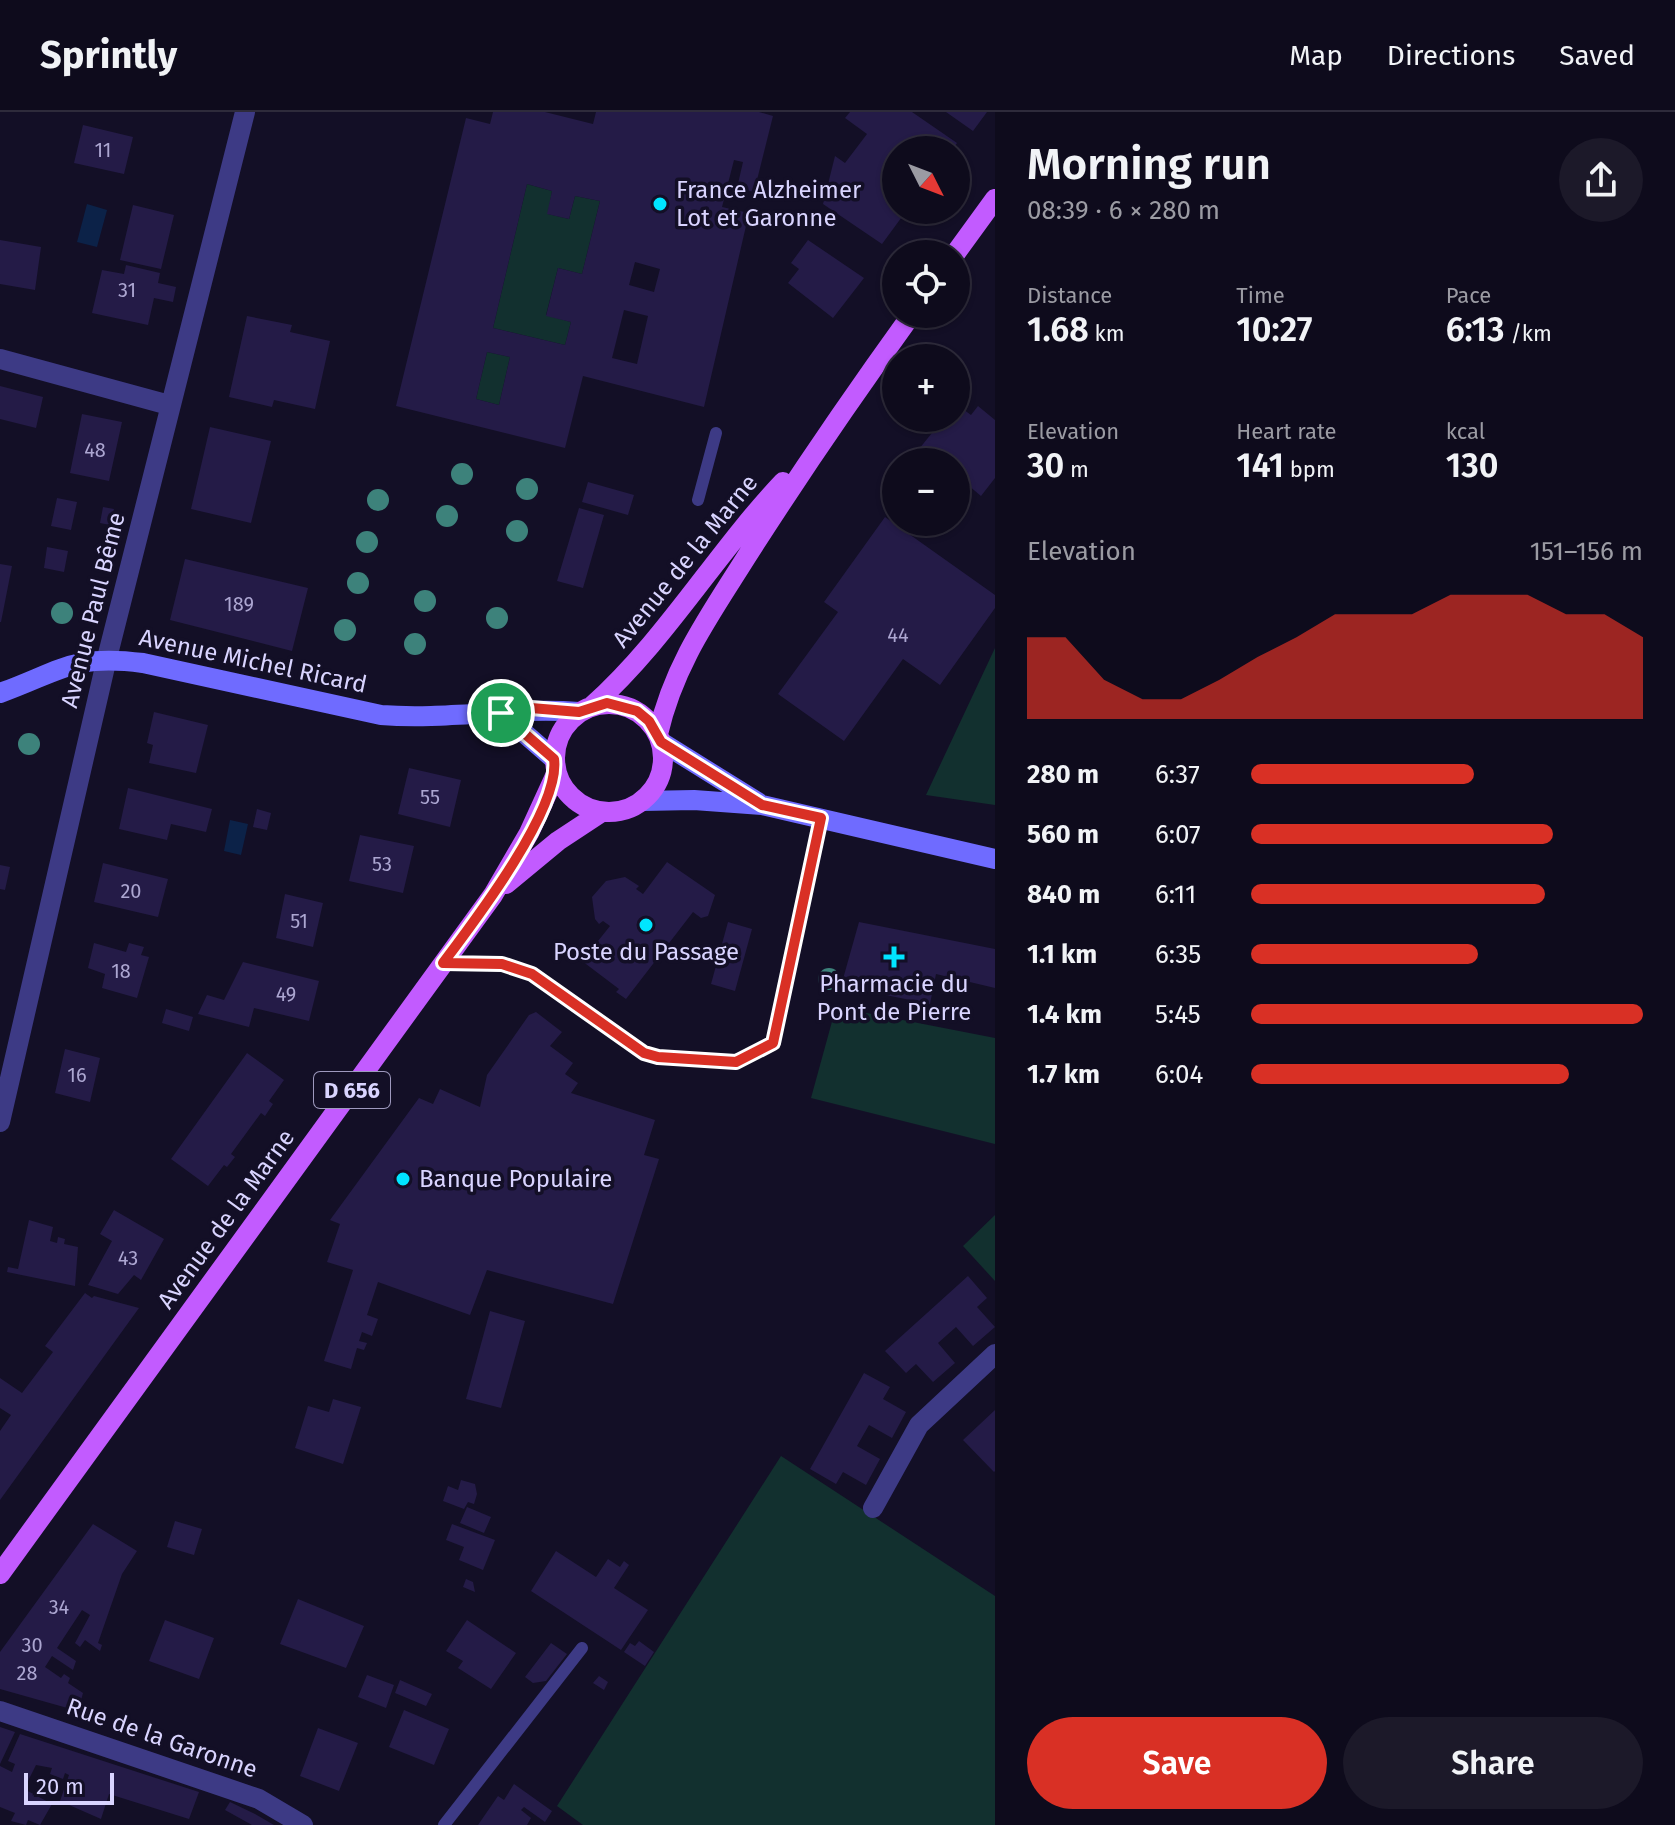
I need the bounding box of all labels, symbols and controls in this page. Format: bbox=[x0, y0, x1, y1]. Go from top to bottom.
text: Sprintly bbox=[40, 32, 177, 78]
text: Map bbox=[1289, 39, 1343, 72]
text: Directions bbox=[1387, 39, 1515, 72]
text: Saved bbox=[1559, 39, 1635, 72]
north arrow bbox=[882, 136, 970, 224]
map controls bbox=[882, 136, 970, 536]
house number: 11 bbox=[94, 138, 112, 162]
text: Morning run bbox=[1027, 138, 1271, 191]
button: share bbox=[1559, 138, 1643, 222]
place label: France Alzheimer Lot et Garonne bbox=[676, 176, 862, 232]
marker: France Alzheimer Lot et Garonne bbox=[651, 195, 669, 213]
text: 08:39 · 6 × 280 m bbox=[1027, 195, 1220, 226]
button: locate bbox=[882, 240, 970, 328]
house number: 31 bbox=[118, 278, 136, 302]
text: Distance bbox=[1027, 282, 1112, 309]
text: Time bbox=[1236, 282, 1285, 309]
text: Pace bbox=[1446, 282, 1491, 309]
text: 1.68 bbox=[1027, 309, 1089, 350]
text: 10:27 bbox=[1236, 309, 1312, 350]
text: 6:13 bbox=[1446, 309, 1505, 350]
text: km bbox=[1089, 320, 1125, 347]
text: /km bbox=[1505, 320, 1552, 347]
button: + bbox=[882, 344, 970, 432]
text: Elevation bbox=[1027, 418, 1119, 445]
text: Heart rate bbox=[1236, 418, 1337, 445]
text: kcal bbox=[1446, 418, 1485, 445]
house number: 48 bbox=[84, 438, 106, 462]
text: 30 bbox=[1027, 445, 1064, 486]
text: 141 bbox=[1236, 445, 1284, 486]
text: 130 bbox=[1446, 445, 1498, 486]
button: − bbox=[882, 448, 970, 536]
text: m bbox=[1064, 456, 1089, 483]
text: bpm bbox=[1284, 456, 1335, 483]
street label: Avenue de la Marne bbox=[607, 469, 763, 653]
street label: Avenue Paul Bême bbox=[55, 509, 131, 711]
text: Elevation bbox=[1027, 536, 1136, 567]
text: 151–156 m bbox=[1530, 536, 1643, 567]
house number: 189 bbox=[224, 592, 254, 616]
street label: Avenue Michel Ricard bbox=[137, 623, 369, 699]
house number: 44 bbox=[887, 623, 909, 647]
pin bbox=[467, 679, 535, 747]
icon: arrive bbox=[479, 691, 523, 735]
text: 280 m bbox=[1027, 759, 1099, 790]
text: 6:37 bbox=[1155, 759, 1200, 790]
house number: 55 bbox=[420, 785, 440, 809]
text: 560 m bbox=[1027, 819, 1099, 850]
text: 6:07 bbox=[1155, 819, 1201, 850]
house number: 53 bbox=[372, 852, 392, 876]
house number: 20 bbox=[120, 879, 142, 903]
text: 840 m bbox=[1027, 879, 1100, 910]
text: 6:11 bbox=[1155, 879, 1196, 910]
house number: 51 bbox=[290, 909, 308, 933]
marker: Poste du Passage bbox=[637, 916, 655, 934]
place label: Poste du Passage bbox=[553, 938, 739, 966]
text: 1.1 km bbox=[1027, 939, 1097, 970]
text: 6:35 bbox=[1155, 939, 1201, 970]
marker: Pharmacie du Pont de Pierre bbox=[885, 948, 903, 966]
house number: 18 bbox=[111, 959, 131, 983]
place label: Pharmacie du Pont de Pierre bbox=[817, 970, 971, 1026]
house number: 49 bbox=[276, 982, 296, 1006]
text: 1.4 km bbox=[1027, 999, 1102, 1030]
text: 5:45 bbox=[1155, 999, 1201, 1030]
text: 1.7 km bbox=[1027, 1059, 1100, 1090]
text: 6:04 bbox=[1155, 1059, 1203, 1090]
house number: 16 bbox=[67, 1063, 87, 1087]
road number: D 656 bbox=[314, 1072, 390, 1108]
street label: Avenue de la Marne bbox=[152, 1124, 300, 1314]
place label: Banque Populaire bbox=[419, 1165, 612, 1193]
marker: Banque Populaire bbox=[394, 1170, 412, 1188]
house number: 43 bbox=[118, 1246, 138, 1270]
house number: 34 bbox=[49, 1595, 70, 1619]
house number: 30 bbox=[21, 1633, 43, 1657]
house number: 28 bbox=[17, 1661, 37, 1685]
street label: Rue de la Garonne bbox=[63, 1692, 261, 1784]
button: Save bbox=[1027, 1717, 1327, 1809]
button: Share bbox=[1343, 1717, 1643, 1809]
scale bar bbox=[24, 1769, 114, 1805]
text: 20 m bbox=[36, 1773, 84, 1800]

